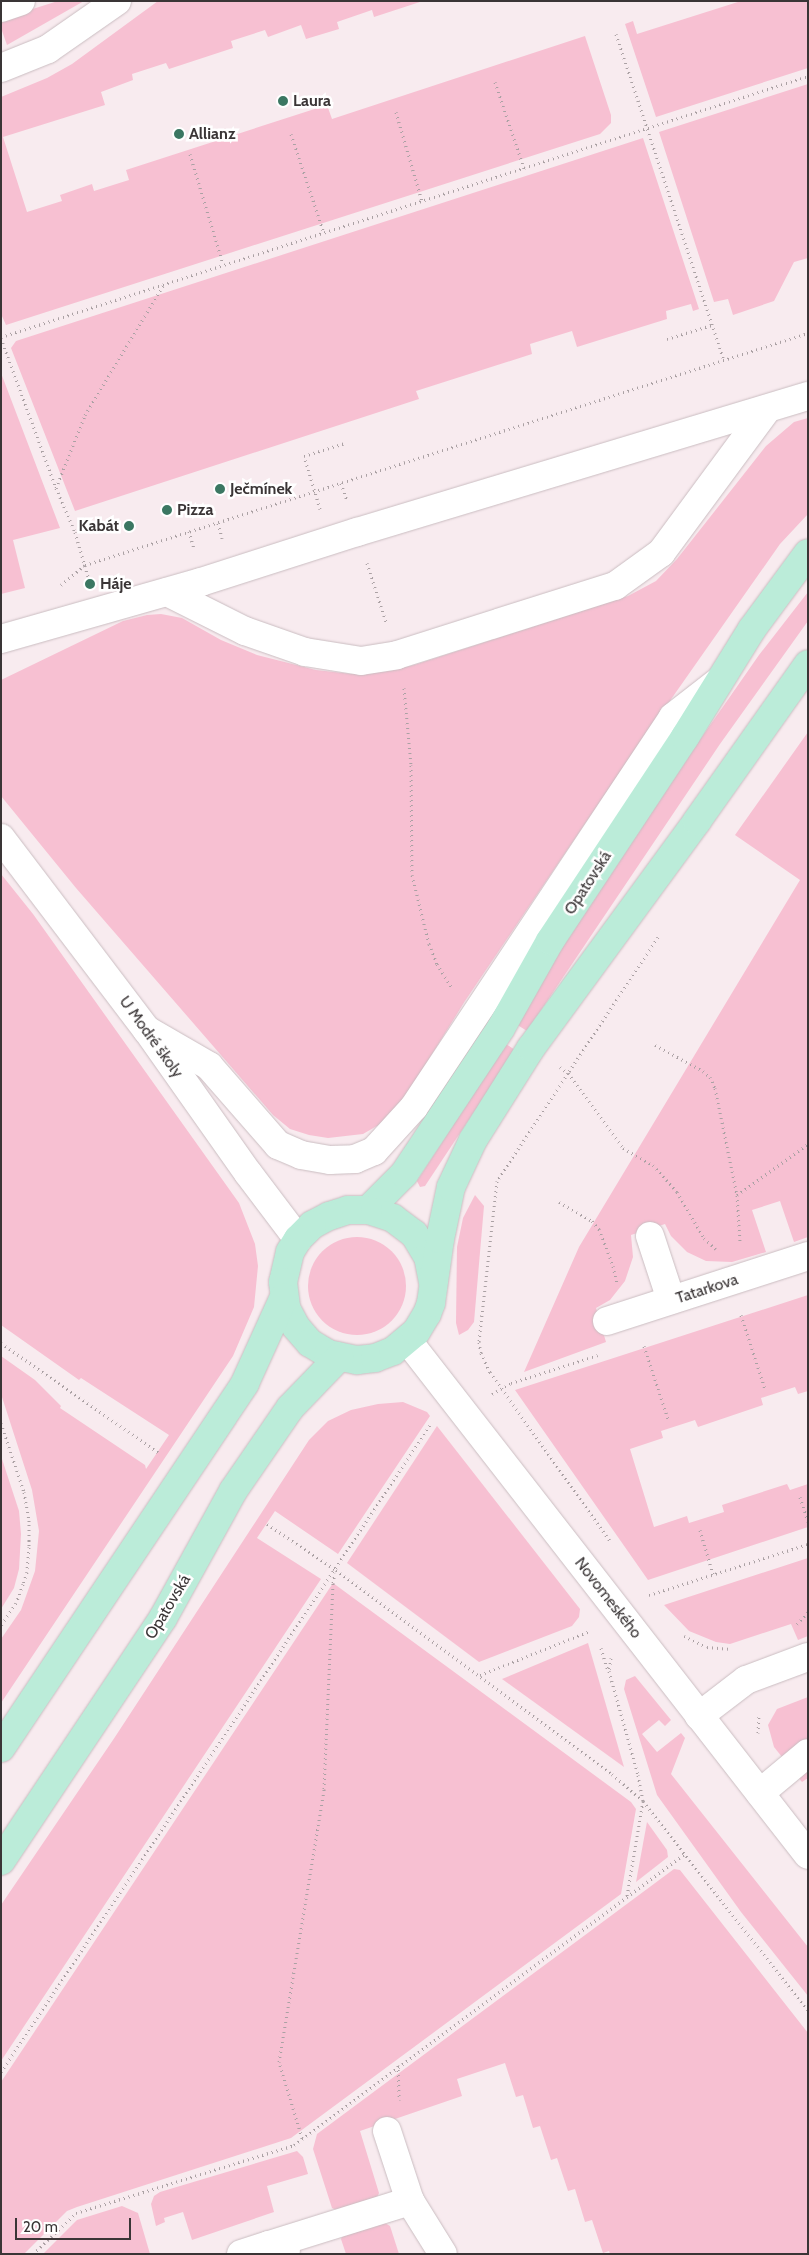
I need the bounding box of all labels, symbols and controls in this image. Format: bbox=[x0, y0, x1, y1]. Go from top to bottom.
place label: Laura bbox=[293, 91, 331, 111]
marker: Laura bbox=[277, 95, 289, 107]
place label: Allianz bbox=[189, 124, 235, 144]
marker: Allianz bbox=[173, 128, 185, 140]
place label: Ječmínek bbox=[230, 479, 292, 499]
marker: Ječmínek bbox=[214, 483, 226, 495]
place label: Pizza bbox=[177, 500, 213, 520]
marker: Pizza bbox=[161, 504, 173, 516]
place label: Kabát bbox=[79, 516, 119, 536]
marker: Kabát bbox=[123, 520, 135, 532]
place label: Háje bbox=[100, 574, 132, 594]
marker: Háje bbox=[84, 578, 96, 590]
street label: Opatovská bbox=[560, 848, 616, 918]
street label: U Modré školy bbox=[115, 992, 187, 1082]
street label: Tatarkova bbox=[674, 1270, 740, 1308]
street label: Novomeského bbox=[570, 1554, 646, 1642]
street label: Opatovská bbox=[141, 1571, 195, 1643]
scale bar bbox=[18, 2208, 134, 2240]
text: 20 m bbox=[23, 2218, 58, 2236]

